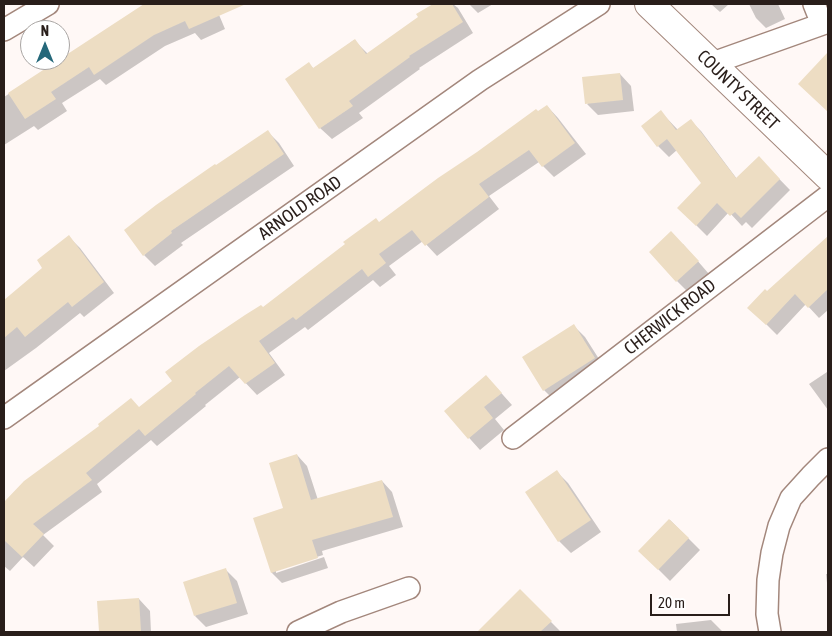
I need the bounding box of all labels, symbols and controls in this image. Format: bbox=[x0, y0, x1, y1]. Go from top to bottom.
north arrow bbox=[20, 20, 70, 70]
text: N bbox=[41, 23, 49, 39]
street label: COUNTY STREET bbox=[693, 46, 783, 134]
street label: ARNOLD ROAD bbox=[254, 171, 346, 245]
street label: CHERWICK ROAD bbox=[620, 275, 720, 359]
scale bar bbox=[652, 584, 732, 616]
text: 20 m bbox=[658, 594, 685, 611]

